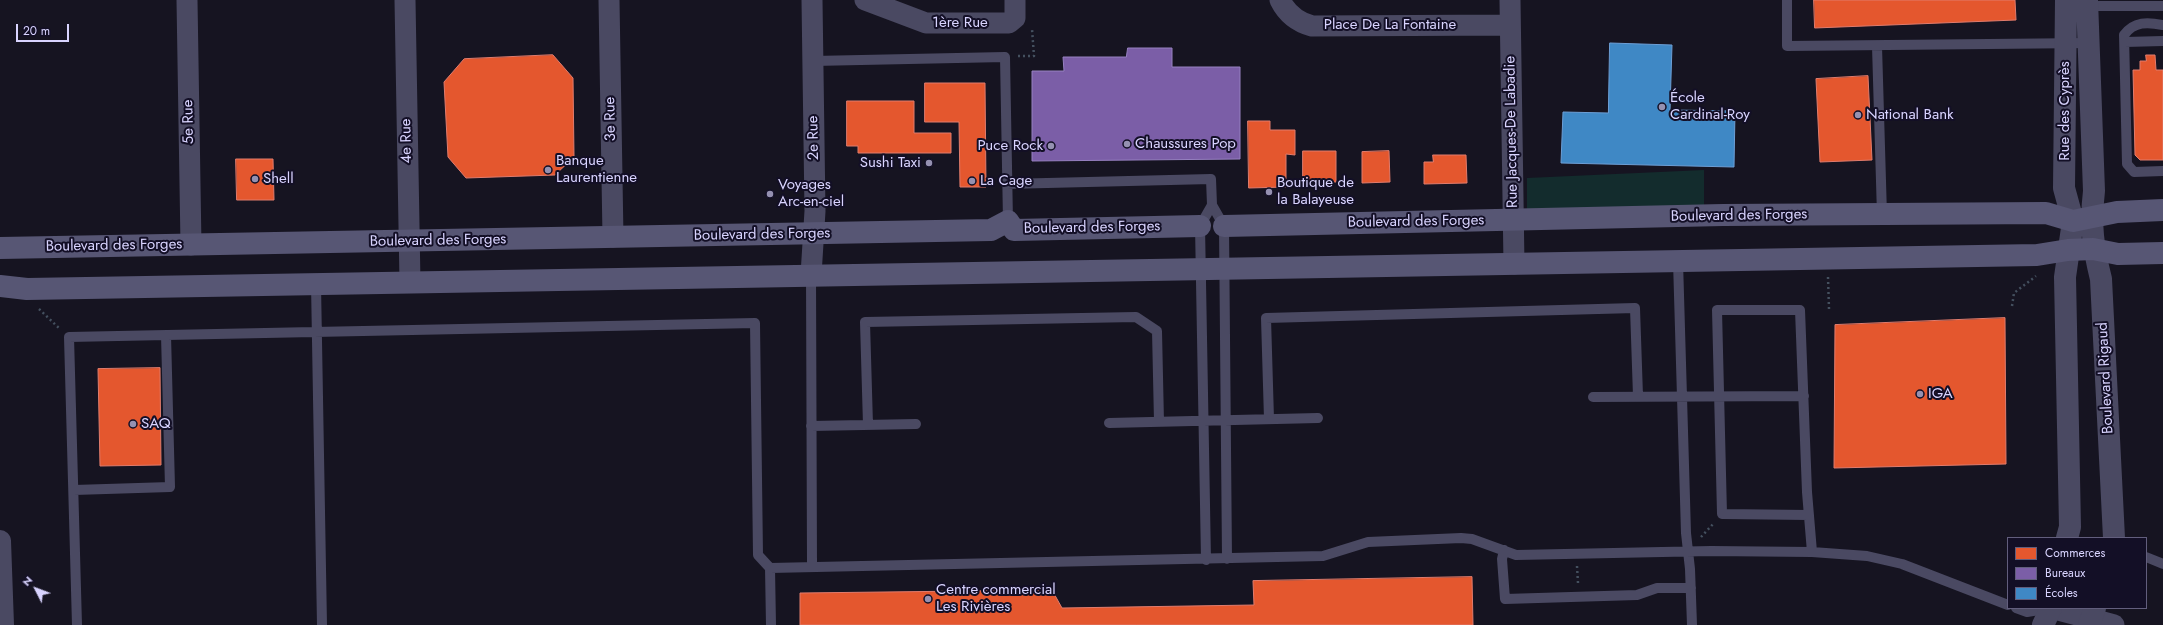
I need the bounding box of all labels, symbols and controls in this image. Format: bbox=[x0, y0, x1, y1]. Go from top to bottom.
street label: 1ère Rue bbox=[932, 14, 988, 32]
scale bar bbox=[18, 16, 71, 42]
street label: Place De La Fontaine bbox=[1324, 16, 1456, 34]
text: 20 m bbox=[23, 22, 50, 40]
street label: Rue Jacques-De Labadie bbox=[1502, 56, 1522, 208]
street label: Rue des Cyprès bbox=[2056, 61, 2074, 161]
place label: École Cardinal-Roy bbox=[1670, 89, 1750, 124]
street label: 3e Rue bbox=[602, 97, 620, 141]
street label: 5e Rue bbox=[180, 100, 198, 144]
marker: École Cardinal-Roy bbox=[1657, 102, 1667, 112]
place label: National Bank bbox=[1866, 106, 1954, 124]
marker: National Bank bbox=[1853, 110, 1863, 120]
street label: 2e Rue bbox=[805, 115, 823, 161]
street label: 4e Rue bbox=[398, 118, 416, 164]
place label: Chaussures Pop bbox=[1135, 135, 1236, 153]
place label: Puce Rock bbox=[977, 137, 1043, 155]
marker: Chaussures Pop bbox=[1122, 139, 1132, 149]
marker: Puce Rock bbox=[1046, 141, 1056, 151]
place label: Banque Laurentienne bbox=[556, 152, 637, 187]
place label: Sushi Taxi bbox=[860, 154, 921, 172]
marker: Sushi Taxi bbox=[924, 158, 934, 168]
marker: Banque Laurentienne bbox=[543, 165, 553, 175]
place label: Shell bbox=[263, 170, 294, 188]
place label: La Cage bbox=[980, 172, 1032, 190]
marker: Shell bbox=[250, 174, 260, 184]
place label: Boutique de la Balayeuse bbox=[1277, 174, 1354, 209]
place label: Voyages Arc-en-ciel bbox=[778, 176, 844, 211]
marker: La Cage bbox=[967, 176, 977, 186]
marker: Boutique de la Balayeuse bbox=[1264, 187, 1274, 197]
marker: Voyages Arc-en-ciel bbox=[765, 189, 775, 199]
street label: Boulevard des Forges bbox=[1671, 206, 1807, 226]
street label: Boulevard des Forges bbox=[1348, 212, 1484, 232]
street label: Boulevard des Forges bbox=[1024, 218, 1160, 238]
street label: Boulevard des Forges bbox=[694, 225, 830, 245]
street label: Boulevard des Forges bbox=[370, 231, 506, 251]
street label: Boulevard des Forges bbox=[46, 236, 182, 256]
street label: Boulevard Rigaud bbox=[2094, 322, 2118, 434]
place label: IGA bbox=[1928, 385, 1953, 403]
marker: IGA bbox=[1915, 389, 1925, 399]
place label: SAQ bbox=[141, 415, 171, 433]
marker: SAQ bbox=[128, 419, 138, 429]
legend bbox=[2007, 537, 2147, 609]
text: Commerces bbox=[2045, 544, 2105, 562]
text: Bureaux bbox=[2045, 564, 2085, 582]
north arrow bbox=[16, 569, 56, 609]
text: N bbox=[18, 572, 36, 590]
place label: Centre commercial Les Rivières bbox=[936, 581, 1056, 616]
text: Écoles bbox=[2045, 584, 2078, 602]
marker: Centre commercial Les Rivières bbox=[923, 594, 933, 604]

